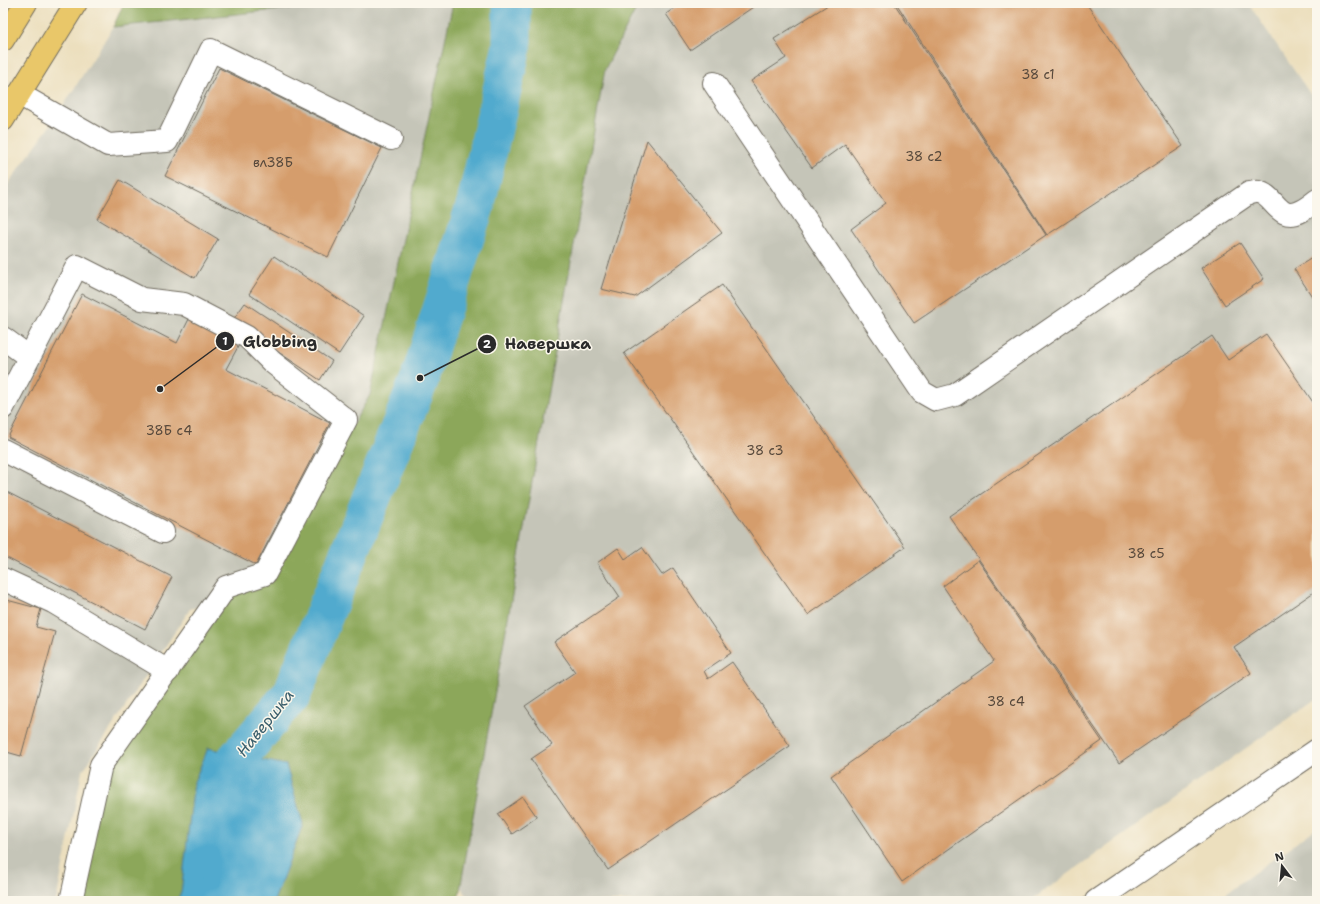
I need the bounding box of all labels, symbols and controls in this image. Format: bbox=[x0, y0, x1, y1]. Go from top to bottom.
house number: 38 с1 bbox=[1021, 66, 1055, 83]
house number: 38 с2 bbox=[905, 148, 943, 165]
house number: вл38Б bbox=[253, 154, 293, 171]
callout: Globbing bbox=[215, 327, 325, 355]
callout: Навершка bbox=[477, 330, 599, 358]
text: Globbing bbox=[243, 331, 317, 352]
text: 1 bbox=[222, 333, 228, 349]
text: Навершка bbox=[505, 333, 591, 354]
text: 2 bbox=[483, 336, 492, 352]
house number: 38Б с4 bbox=[146, 422, 192, 439]
house number: 38 с3 bbox=[746, 442, 784, 459]
house number: 38 с5 bbox=[1128, 545, 1164, 562]
water label: Навершка bbox=[231, 685, 299, 761]
house number: 38 с4 bbox=[987, 693, 1025, 710]
north arrow bbox=[1262, 846, 1302, 886]
text: N bbox=[1273, 848, 1286, 865]

